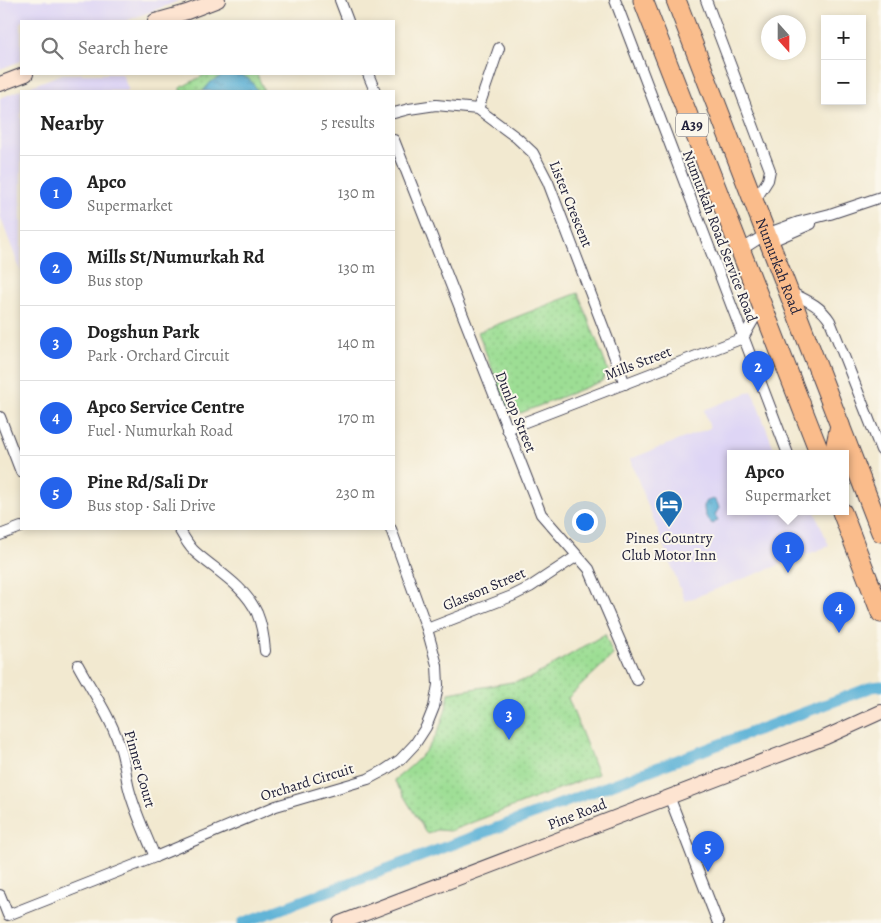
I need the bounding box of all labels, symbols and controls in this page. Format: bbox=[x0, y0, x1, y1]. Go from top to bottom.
north arrow bbox=[761, 15, 806, 60]
map controls bbox=[821, 15, 866, 105]
button: + bbox=[821, 15, 866, 60]
search box bbox=[20, 20, 395, 75]
icon: search bbox=[38, 34, 66, 62]
text: Search here bbox=[78, 35, 168, 61]
button: − bbox=[821, 60, 866, 105]
text: Nearby bbox=[40, 109, 103, 137]
text: 5 results bbox=[321, 112, 375, 134]
road number: A39 bbox=[676, 114, 708, 136]
street label: Numurkah Road Service Road bbox=[678, 147, 762, 326]
street label: Lister Crescent bbox=[545, 158, 597, 250]
text: Apco bbox=[87, 169, 126, 195]
text: 1 bbox=[53, 182, 59, 204]
text: 130 m bbox=[338, 182, 375, 204]
text: Supermarket bbox=[87, 195, 173, 217]
street label: Numurkah Road bbox=[751, 215, 806, 318]
text: Mills St/Numurkah Rd bbox=[87, 244, 264, 270]
text: 2 bbox=[52, 257, 60, 279]
text: 130 m bbox=[338, 257, 375, 279]
text: Bus stop bbox=[87, 270, 143, 292]
text: Dogshun Park bbox=[87, 319, 199, 345]
text: 3 bbox=[53, 332, 59, 354]
text: 140 m bbox=[337, 332, 375, 354]
street label: Mills Street bbox=[602, 341, 674, 385]
text: Park · Orchard Circuit bbox=[87, 345, 230, 367]
pin: 2 bbox=[742, 351, 774, 392]
street label: Dunlop Street bbox=[491, 368, 541, 456]
text: Apco Service Centre bbox=[87, 394, 244, 420]
text: 4 bbox=[52, 407, 60, 429]
text: 170 m bbox=[338, 407, 375, 429]
text: Fuel · Numurkah Road bbox=[87, 420, 233, 442]
popup bbox=[727, 450, 849, 515]
text: Apco bbox=[745, 459, 784, 485]
text: Pine Rd/Sali Dr bbox=[87, 469, 208, 495]
text: 5 bbox=[53, 482, 59, 504]
text: 230 m bbox=[336, 482, 375, 504]
text: Supermarket bbox=[745, 485, 831, 507]
hotel icon: Pines Country Club Motor Inn bbox=[654, 489, 684, 528]
text: Bus stop · Sali Drive bbox=[87, 495, 216, 517]
your location bbox=[572, 509, 598, 535]
place label: Pines Country Club Motor Inn bbox=[622, 528, 716, 565]
pin: 1 bbox=[772, 532, 804, 573]
street label: Glasson Street bbox=[440, 563, 528, 615]
pin: 4 bbox=[823, 592, 855, 633]
pin: 3 bbox=[493, 699, 525, 740]
street label: Pinner Court bbox=[119, 728, 161, 810]
street label: Orchard Circuit bbox=[258, 758, 356, 806]
street label: Pine Road bbox=[545, 793, 610, 834]
pin: 5 bbox=[692, 831, 724, 872]

